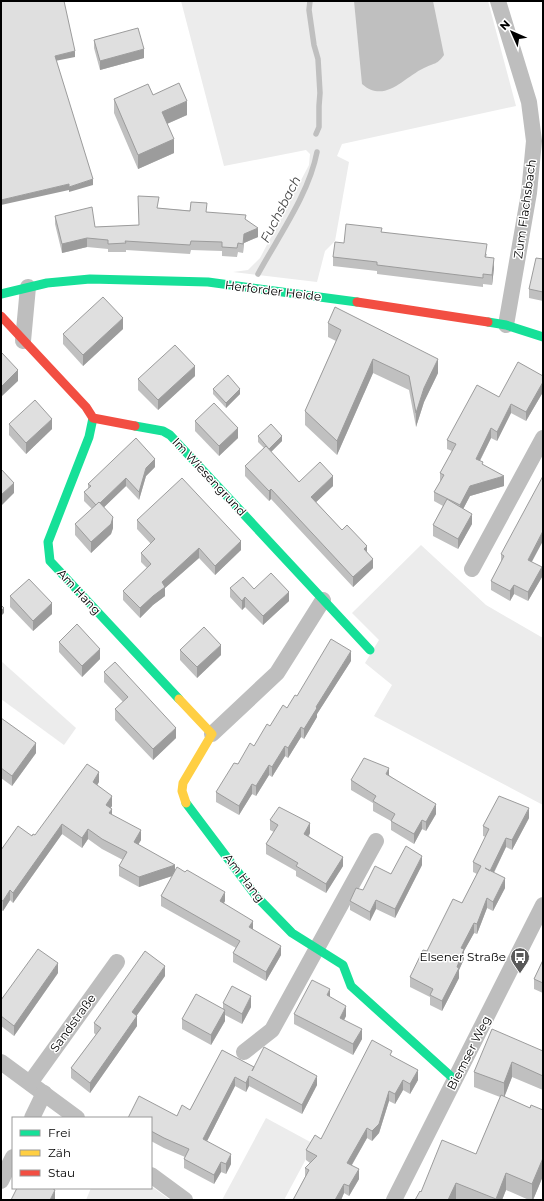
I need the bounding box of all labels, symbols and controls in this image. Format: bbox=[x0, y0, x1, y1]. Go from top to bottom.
north arrow bbox=[492, 12, 532, 52]
text: N bbox=[497, 17, 513, 33]
street label: Zum Flachsbach bbox=[510, 158, 539, 260]
water label: Fuchsbach bbox=[256, 173, 304, 245]
street label: Herforder Heide bbox=[224, 277, 322, 304]
street label: Im Wiesengrund bbox=[169, 434, 250, 519]
street label: Am Hang bbox=[54, 565, 105, 618]
street label: Am Hang bbox=[221, 850, 268, 905]
bus stop icon: Elsener Straße bbox=[509, 946, 531, 974]
place label: Elsener Straße bbox=[419, 949, 506, 964]
street label: Sandstraße bbox=[47, 991, 99, 1055]
street label: Biemser Weg bbox=[443, 1013, 494, 1092]
legend bbox=[12, 1117, 152, 1189]
text: Frei bbox=[48, 1125, 71, 1140]
text: Zäh bbox=[48, 1145, 71, 1160]
text: Stau bbox=[48, 1165, 75, 1180]

